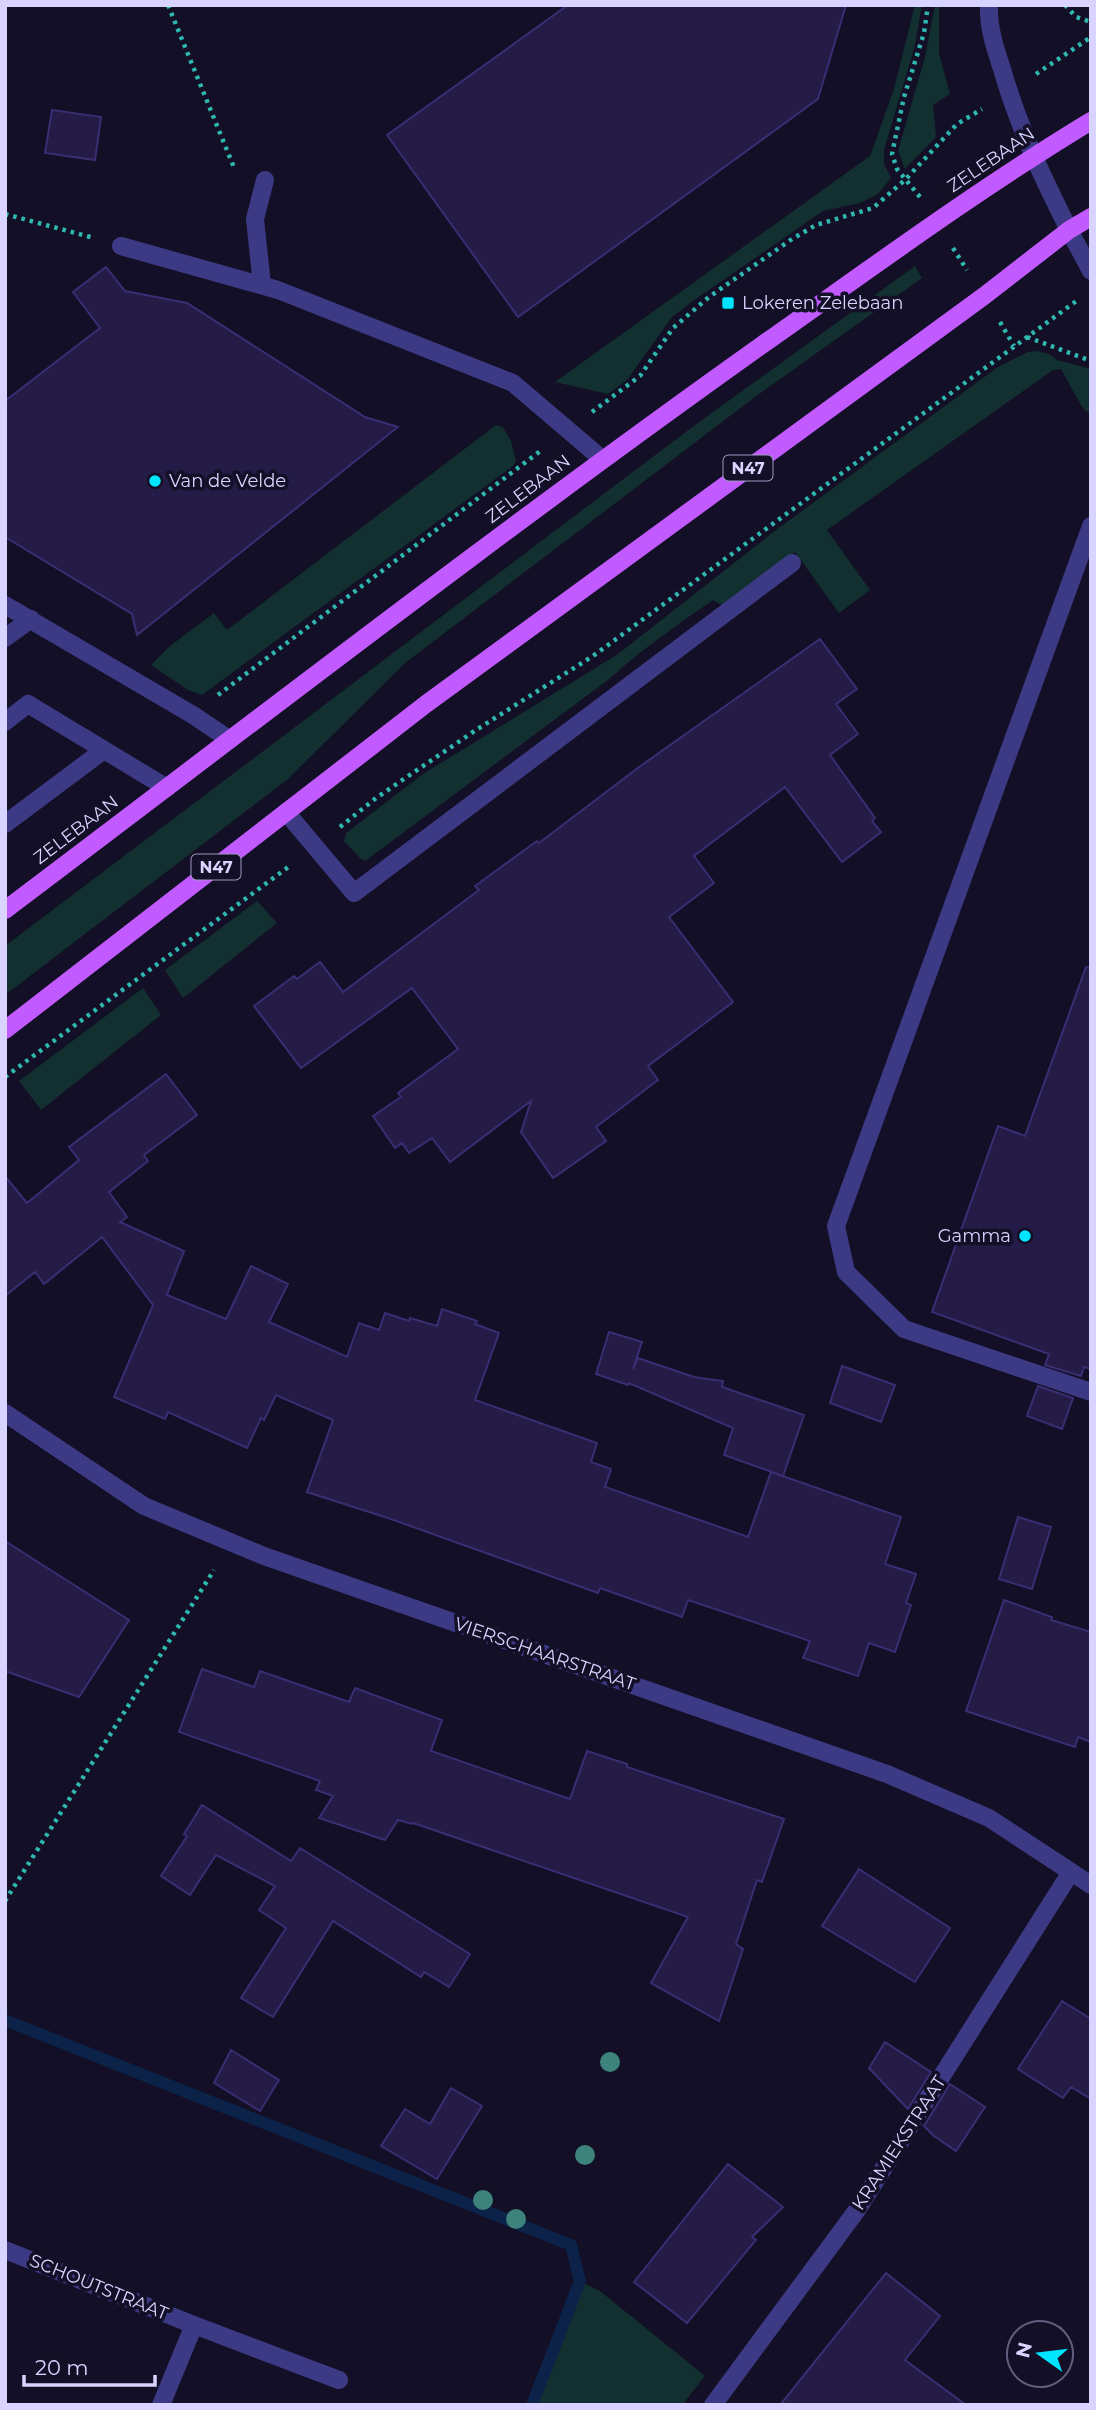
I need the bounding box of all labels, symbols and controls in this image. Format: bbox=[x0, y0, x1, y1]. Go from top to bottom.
street label: ZELEBAAN bbox=[943, 123, 1039, 197]
place label: Lokeren Zelebaan bbox=[742, 292, 903, 314]
marker: Lokeren Zelebaan bbox=[720, 295, 736, 311]
street label: ZELEBAAN bbox=[481, 450, 575, 528]
road number: N47 bbox=[724, 456, 772, 481]
place label: Van de Velde bbox=[169, 470, 286, 492]
marker: Van de Velde bbox=[147, 473, 163, 489]
street label: ZELEBAAN bbox=[29, 791, 123, 869]
road number: N47 bbox=[192, 854, 241, 880]
place label: Gamma bbox=[938, 1225, 1011, 1247]
marker: Gamma bbox=[1017, 1228, 1033, 1244]
street label: VIERSCHAARSTRAAT bbox=[452, 1613, 639, 1696]
street label: KRAMIEKSTRAAT bbox=[847, 2071, 951, 2214]
street label: SCHOUTSTRAAT bbox=[26, 2249, 172, 2325]
north arrow bbox=[1005, 2319, 1075, 2389]
text: N bbox=[1011, 2340, 1037, 2360]
scale bar bbox=[24, 2344, 156, 2388]
text: 20 m bbox=[35, 2355, 89, 2380]

